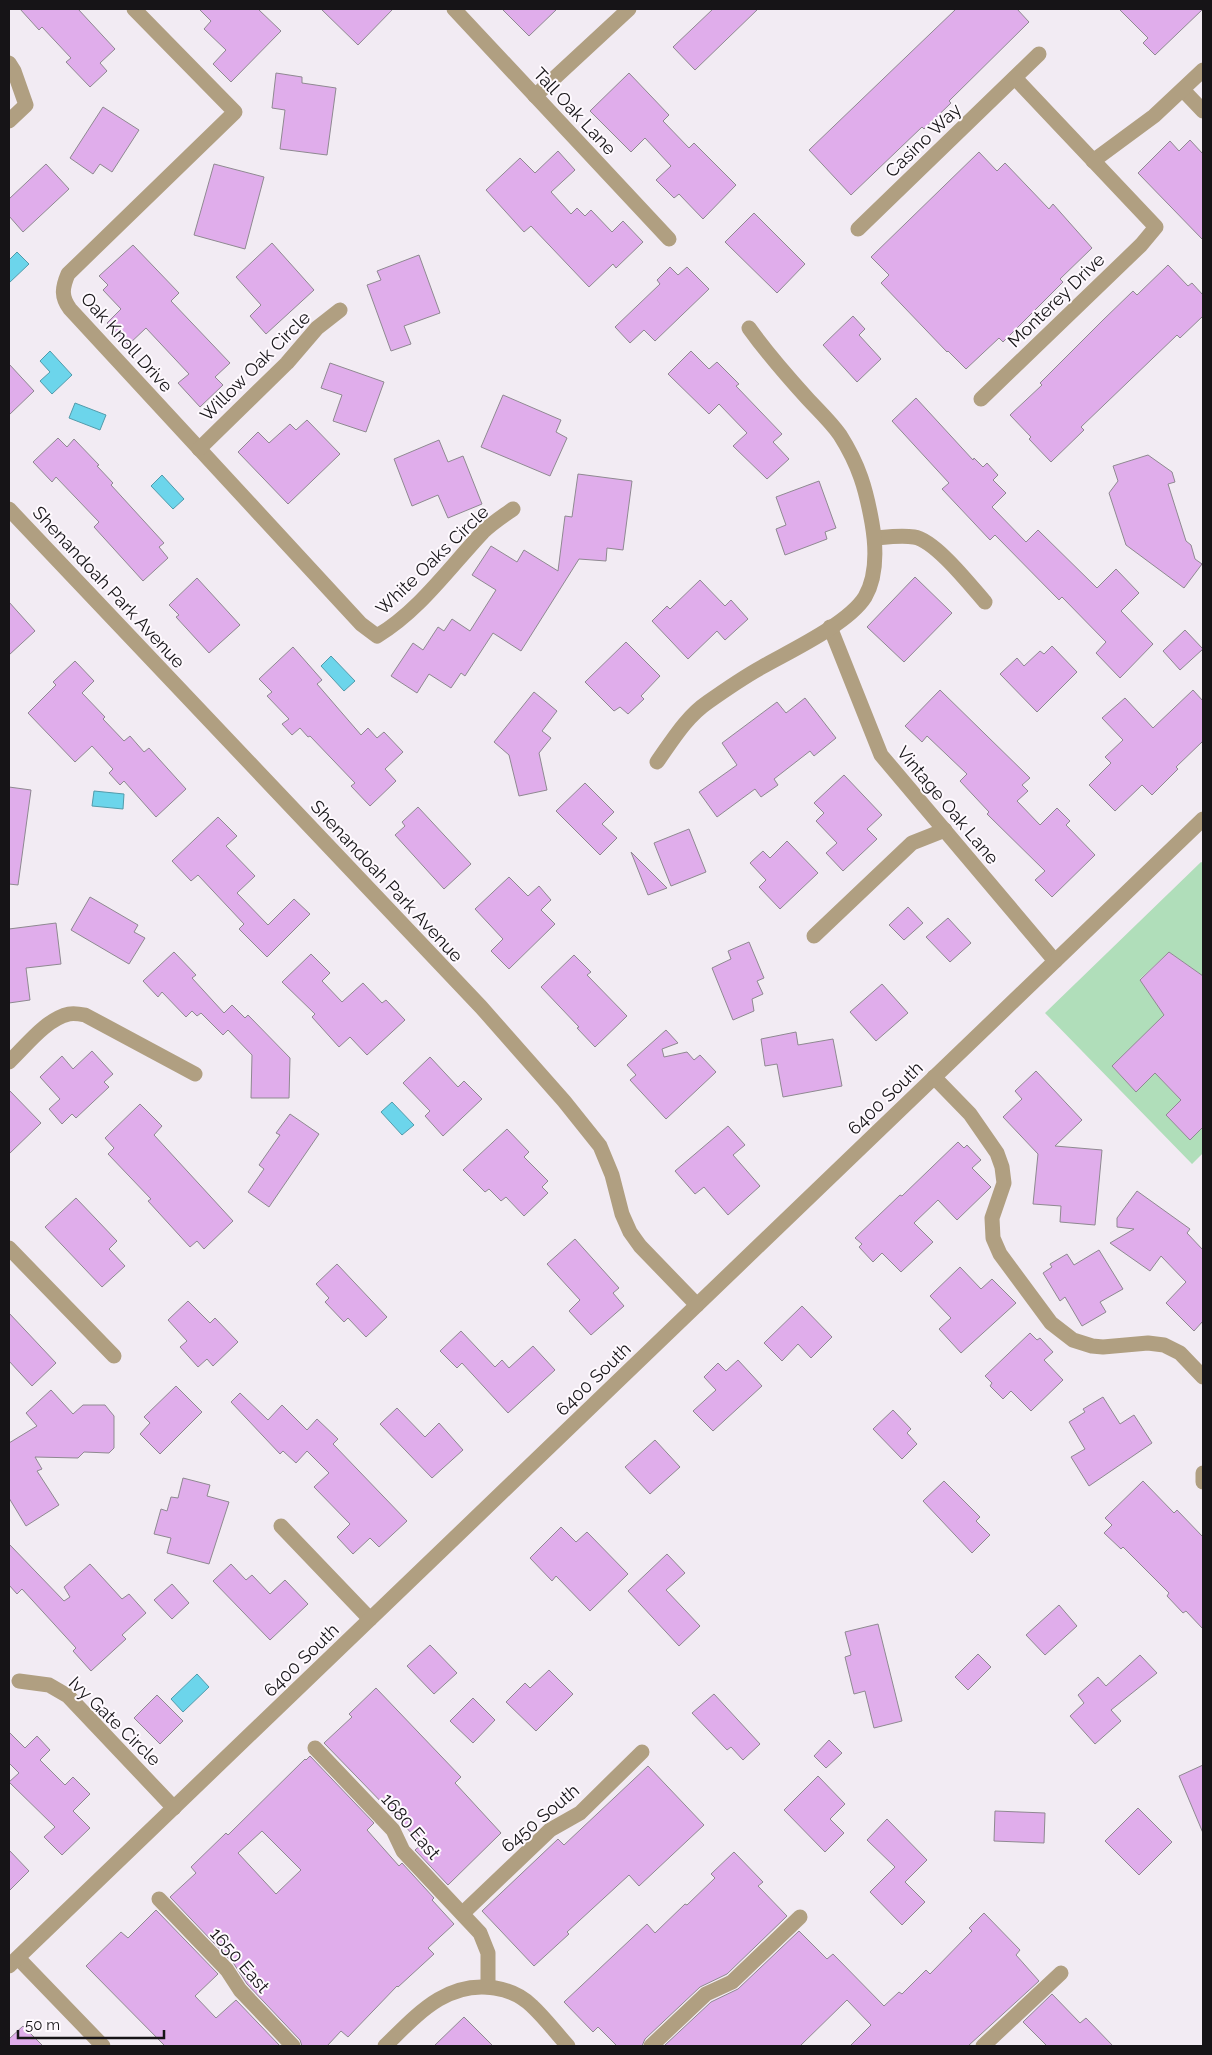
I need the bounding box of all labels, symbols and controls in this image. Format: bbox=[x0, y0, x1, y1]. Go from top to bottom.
street label: Tall Oak Lane bbox=[529, 63, 621, 159]
street label: Casino Way bbox=[881, 99, 965, 181]
street label: Monterey Drive bbox=[1003, 248, 1109, 351]
street label: Oak Knoll Drive bbox=[77, 288, 178, 397]
street label: Willow Oak Circle bbox=[196, 306, 315, 425]
street label: White Oaks Circle bbox=[371, 501, 493, 619]
street label: Shenandoah Park Avenue bbox=[29, 502, 190, 673]
street label: Vintage Oak Lane bbox=[893, 742, 1004, 869]
street label: Shenandoah Park Avenue bbox=[307, 796, 468, 967]
street label: 6400 South bbox=[843, 1057, 927, 1139]
street label: 6400 South bbox=[551, 1338, 635, 1420]
street label: 6400 South bbox=[259, 1619, 343, 1701]
street label: Ivy Gate Circle bbox=[65, 1672, 165, 1770]
street label: 6450 South bbox=[497, 1779, 583, 1857]
street label: 1680 East bbox=[377, 1789, 445, 1863]
street label: 1650 East bbox=[206, 1923, 274, 1997]
scale bar bbox=[18, 2008, 164, 2040]
text: 50 m bbox=[25, 2016, 60, 2034]

